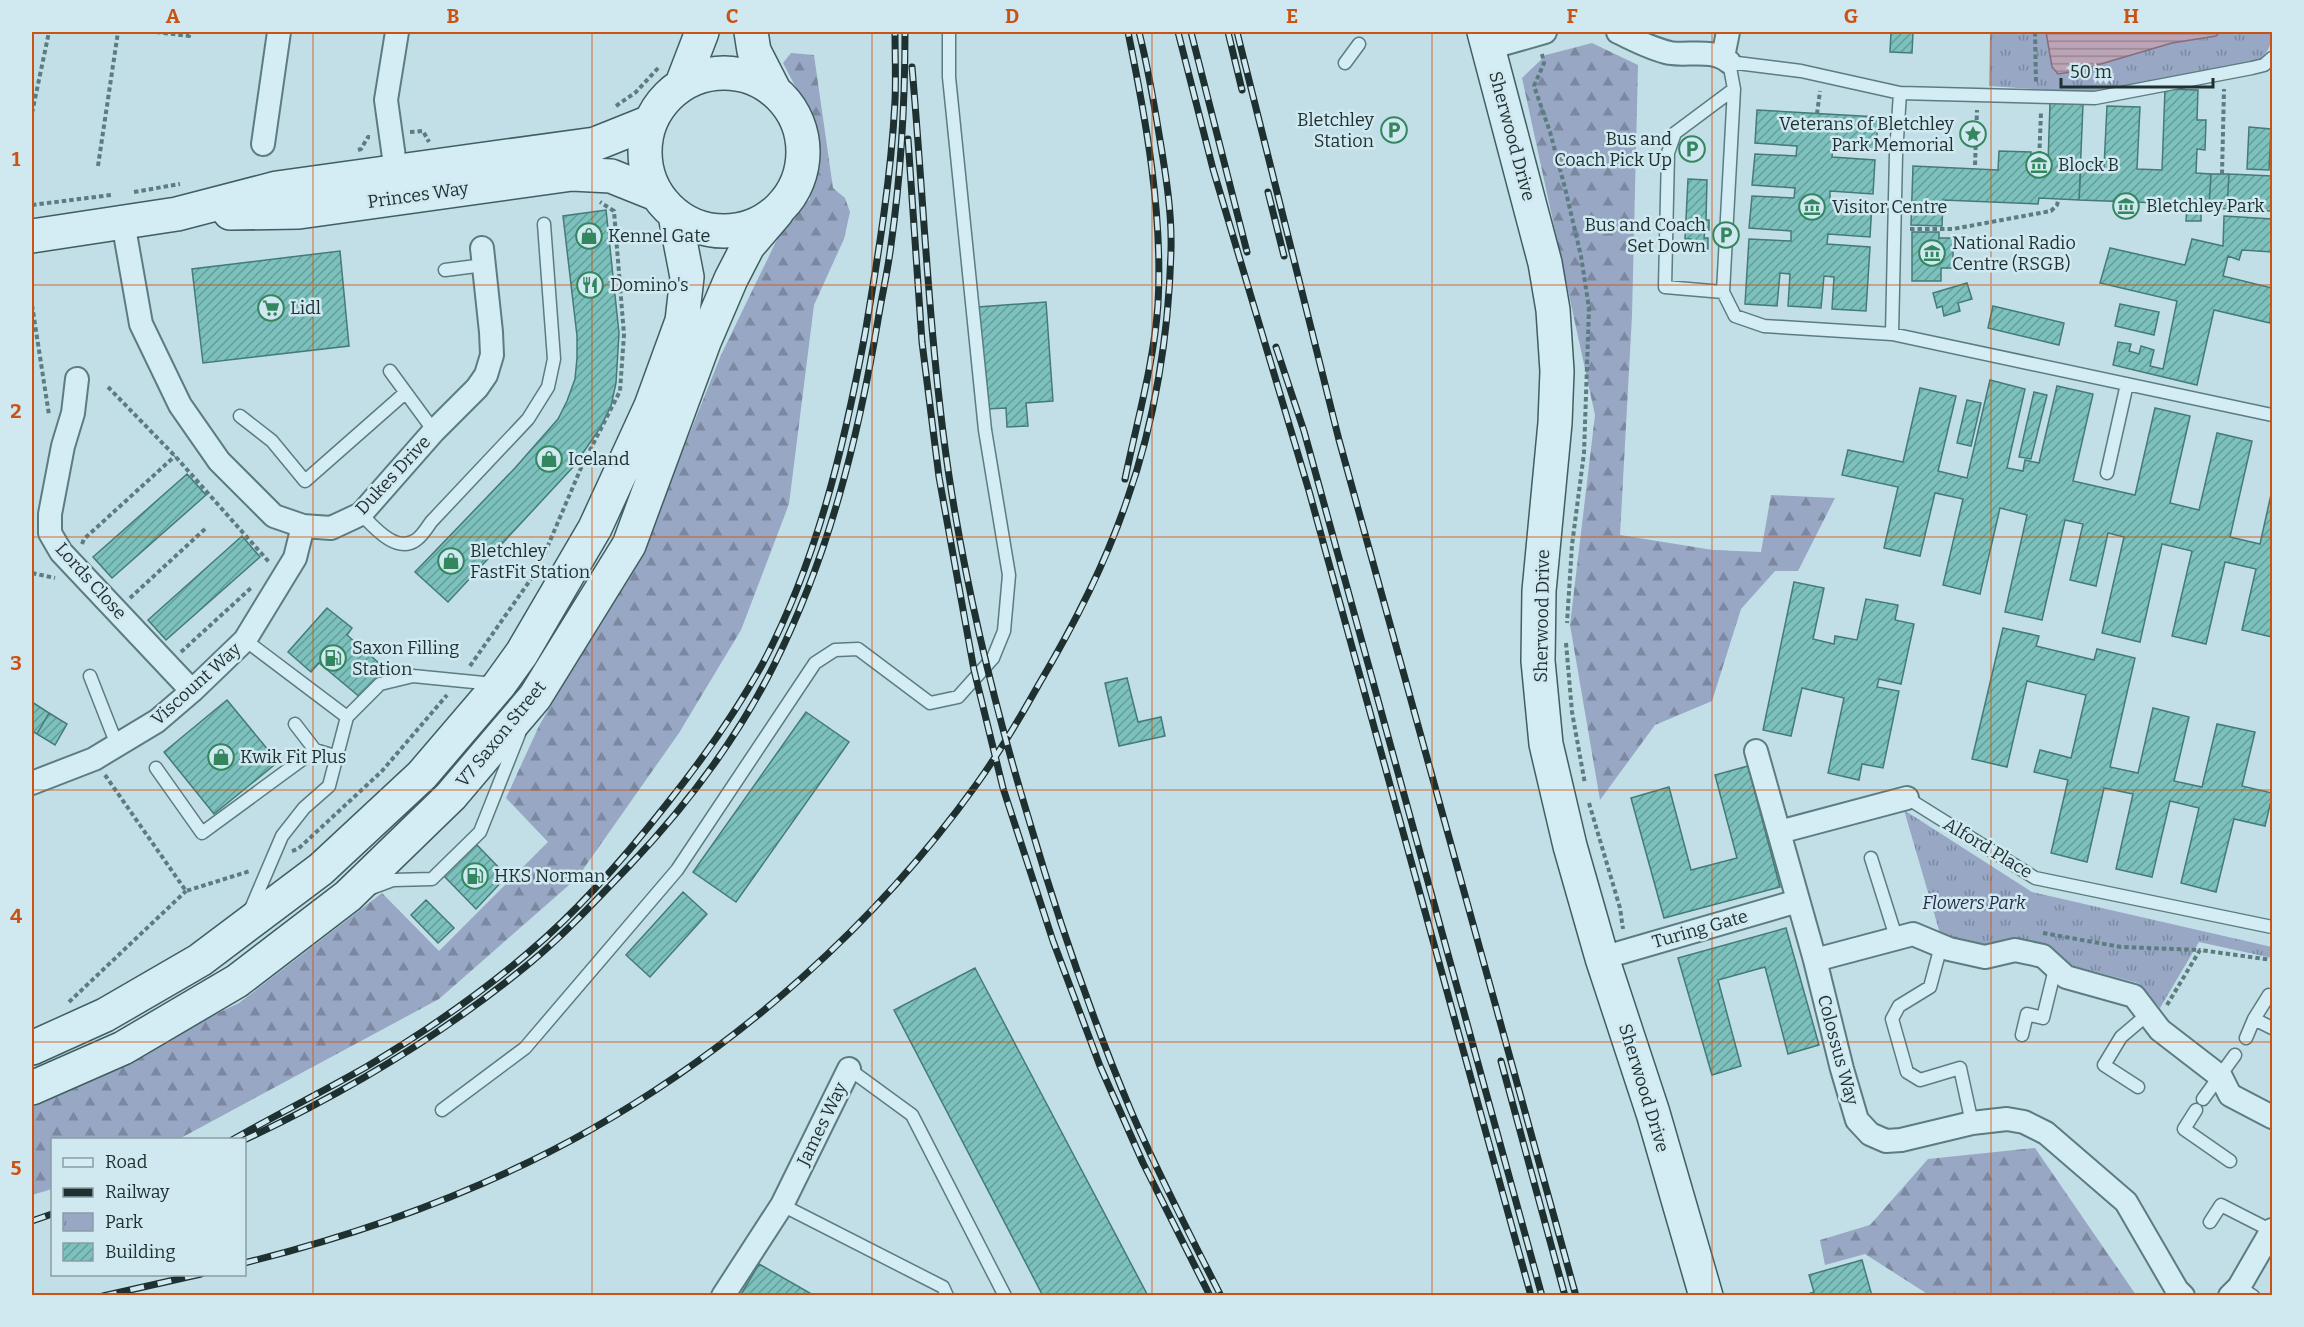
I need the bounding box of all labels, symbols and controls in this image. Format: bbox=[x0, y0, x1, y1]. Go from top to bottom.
text: A bbox=[166, 4, 181, 28]
text: B bbox=[447, 4, 460, 28]
text: C bbox=[726, 4, 738, 28]
text: D bbox=[1005, 4, 1019, 28]
text: E bbox=[1286, 4, 1298, 28]
text: F bbox=[1566, 4, 1578, 28]
text: G bbox=[1844, 4, 1858, 28]
text: H bbox=[2123, 4, 2139, 28]
scale bar bbox=[2061, 51, 2212, 89]
text: 50 m bbox=[2070, 61, 2112, 83]
street label: Sherwood Drive bbox=[1484, 69, 1540, 203]
place label: Bletchley Station bbox=[1297, 109, 1375, 152]
place label: Veterans of Bletchley Park Memorial bbox=[1779, 113, 1954, 156]
parking icon: Bletchley Station bbox=[1379, 115, 1409, 145]
place icon: Veterans of Bletchley Park Memorial bbox=[1958, 119, 1988, 149]
place label: Bus and Coach Pick Up bbox=[1554, 128, 1672, 171]
parking icon: Bus and Coach Pick Up bbox=[1677, 134, 1707, 164]
text: 1 bbox=[12, 147, 21, 171]
museum icon: Block B bbox=[2024, 150, 2054, 180]
place label: Block B bbox=[2058, 154, 2119, 176]
street label: Princes Way bbox=[366, 177, 470, 213]
museum icon: Bletchley Park bbox=[2111, 191, 2141, 221]
museum icon: Visitor Centre bbox=[1797, 192, 1827, 222]
place label: Bletchley Park bbox=[2146, 195, 2265, 217]
place label: Visitor Centre bbox=[1832, 196, 1947, 218]
place label: Bus and Coach Set Down bbox=[1584, 214, 1707, 257]
parking icon: Bus and Coach Set Down bbox=[1711, 220, 1741, 250]
shop icon: Kennel Gate bbox=[574, 221, 604, 251]
place label: Kennel Gate bbox=[608, 225, 710, 247]
place label: National Radio Centre (RSGB) bbox=[1952, 232, 2076, 275]
museum icon: National Radio Centre (RSGB) bbox=[1917, 238, 1947, 268]
restaurant icon: Domino's bbox=[575, 270, 605, 300]
place label: Domino's bbox=[610, 274, 689, 296]
supermarket icon: Lidl bbox=[256, 293, 286, 323]
place label: Lidl bbox=[290, 297, 321, 319]
text: 2 bbox=[10, 399, 22, 423]
street label: Dukes Drive bbox=[351, 431, 435, 519]
shop icon: Iceland bbox=[534, 444, 564, 474]
place label: Iceland bbox=[568, 448, 630, 470]
street label: Lords Close bbox=[51, 538, 131, 624]
place label: Bletchley FastFit Station bbox=[470, 540, 591, 583]
shop icon: Bletchley FastFit Station bbox=[436, 546, 466, 576]
street label: Sherwood Drive bbox=[1530, 549, 1554, 683]
place label: Saxon Filling Station bbox=[352, 637, 459, 680]
street label: Viscount Way bbox=[147, 638, 246, 730]
fuel station icon: Saxon Filling Station bbox=[318, 643, 348, 673]
text: 3 bbox=[10, 651, 22, 675]
street label: V7 Saxon Street bbox=[451, 676, 551, 792]
shop icon: Kwik Fit Plus bbox=[206, 742, 236, 772]
place label: Kwik Fit Plus bbox=[240, 746, 346, 768]
street label: Alford Place bbox=[1939, 813, 2037, 883]
fuel station icon: HKS Norman bbox=[460, 861, 490, 891]
place label: HKS Norman bbox=[494, 865, 606, 887]
park label: Flowers Park bbox=[1922, 892, 2026, 914]
text: 4 bbox=[10, 904, 22, 928]
street label: Turing Gate bbox=[1650, 905, 1750, 953]
street label: Colossus Way bbox=[1813, 992, 1863, 1108]
street label: Sherwood Drive bbox=[1614, 1021, 1674, 1155]
street label: James Way bbox=[792, 1078, 852, 1170]
legend bbox=[51, 1138, 246, 1276]
text: Road bbox=[105, 1151, 148, 1173]
text: 5 bbox=[11, 1156, 22, 1180]
text: Railway bbox=[105, 1181, 170, 1203]
text: Park bbox=[105, 1211, 144, 1233]
text: Building bbox=[105, 1241, 176, 1263]

